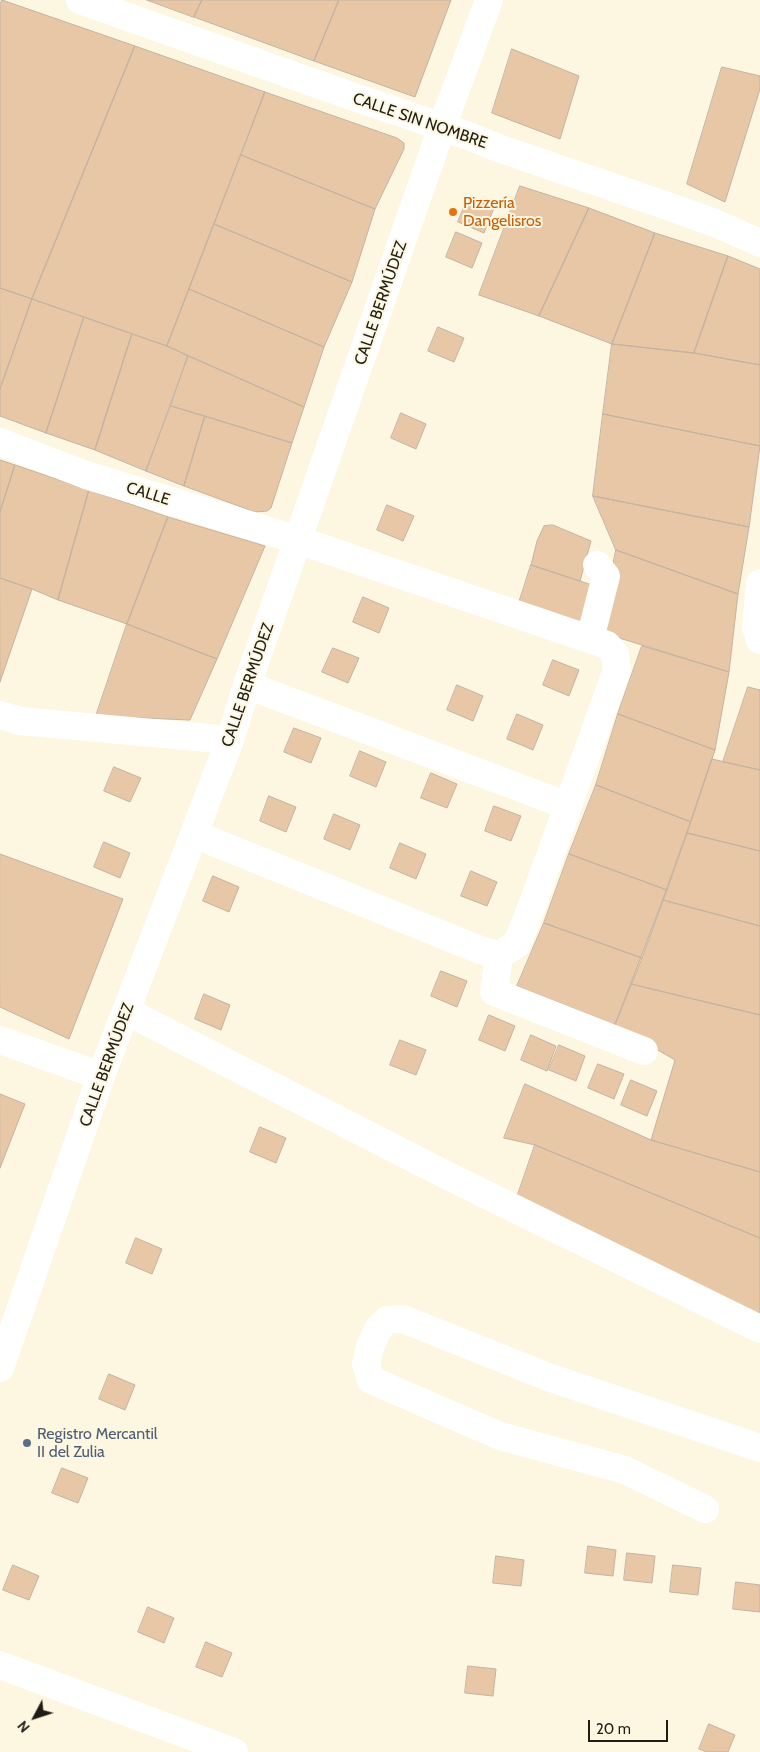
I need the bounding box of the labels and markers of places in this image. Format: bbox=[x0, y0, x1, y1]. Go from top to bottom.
place label: Pizzería Dangelisros bbox=[463, 193, 541, 231]
marker: Pizzería Dangelisros bbox=[447, 206, 459, 218]
place label: Registro Mercantil II del Zulia bbox=[37, 1424, 158, 1462]
marker: Registro Mercantil II del Zulia bbox=[21, 1437, 33, 1449]

